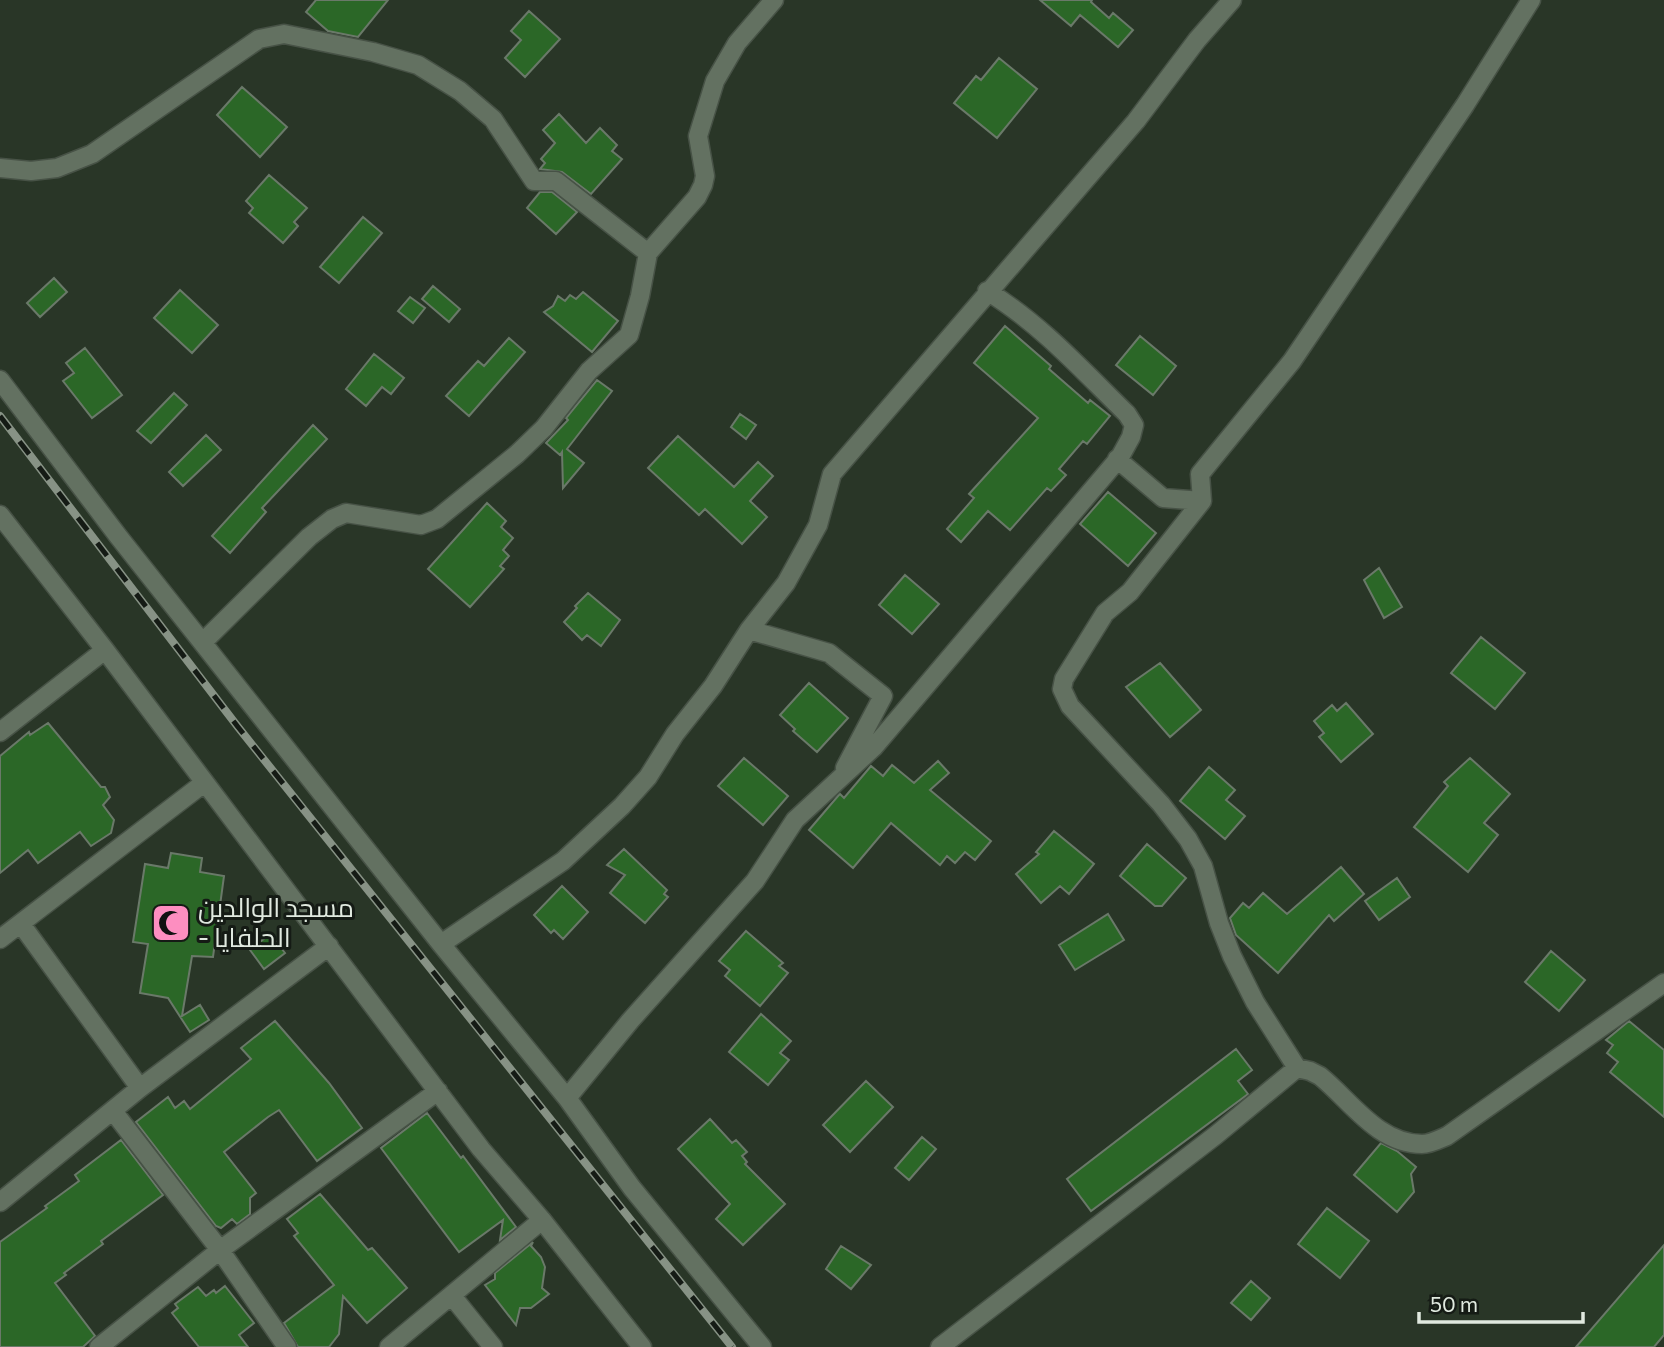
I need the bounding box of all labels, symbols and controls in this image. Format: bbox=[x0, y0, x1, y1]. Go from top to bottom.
place label: مسجد الوالدين - الحلفايا bbox=[198, 891, 354, 952]
mosque icon: مسجد الوالدين - الحلفايا bbox=[150, 902, 192, 944]
scale bar bbox=[1419, 1280, 1584, 1324]
text: 50 m bbox=[1430, 1291, 1478, 1316]

